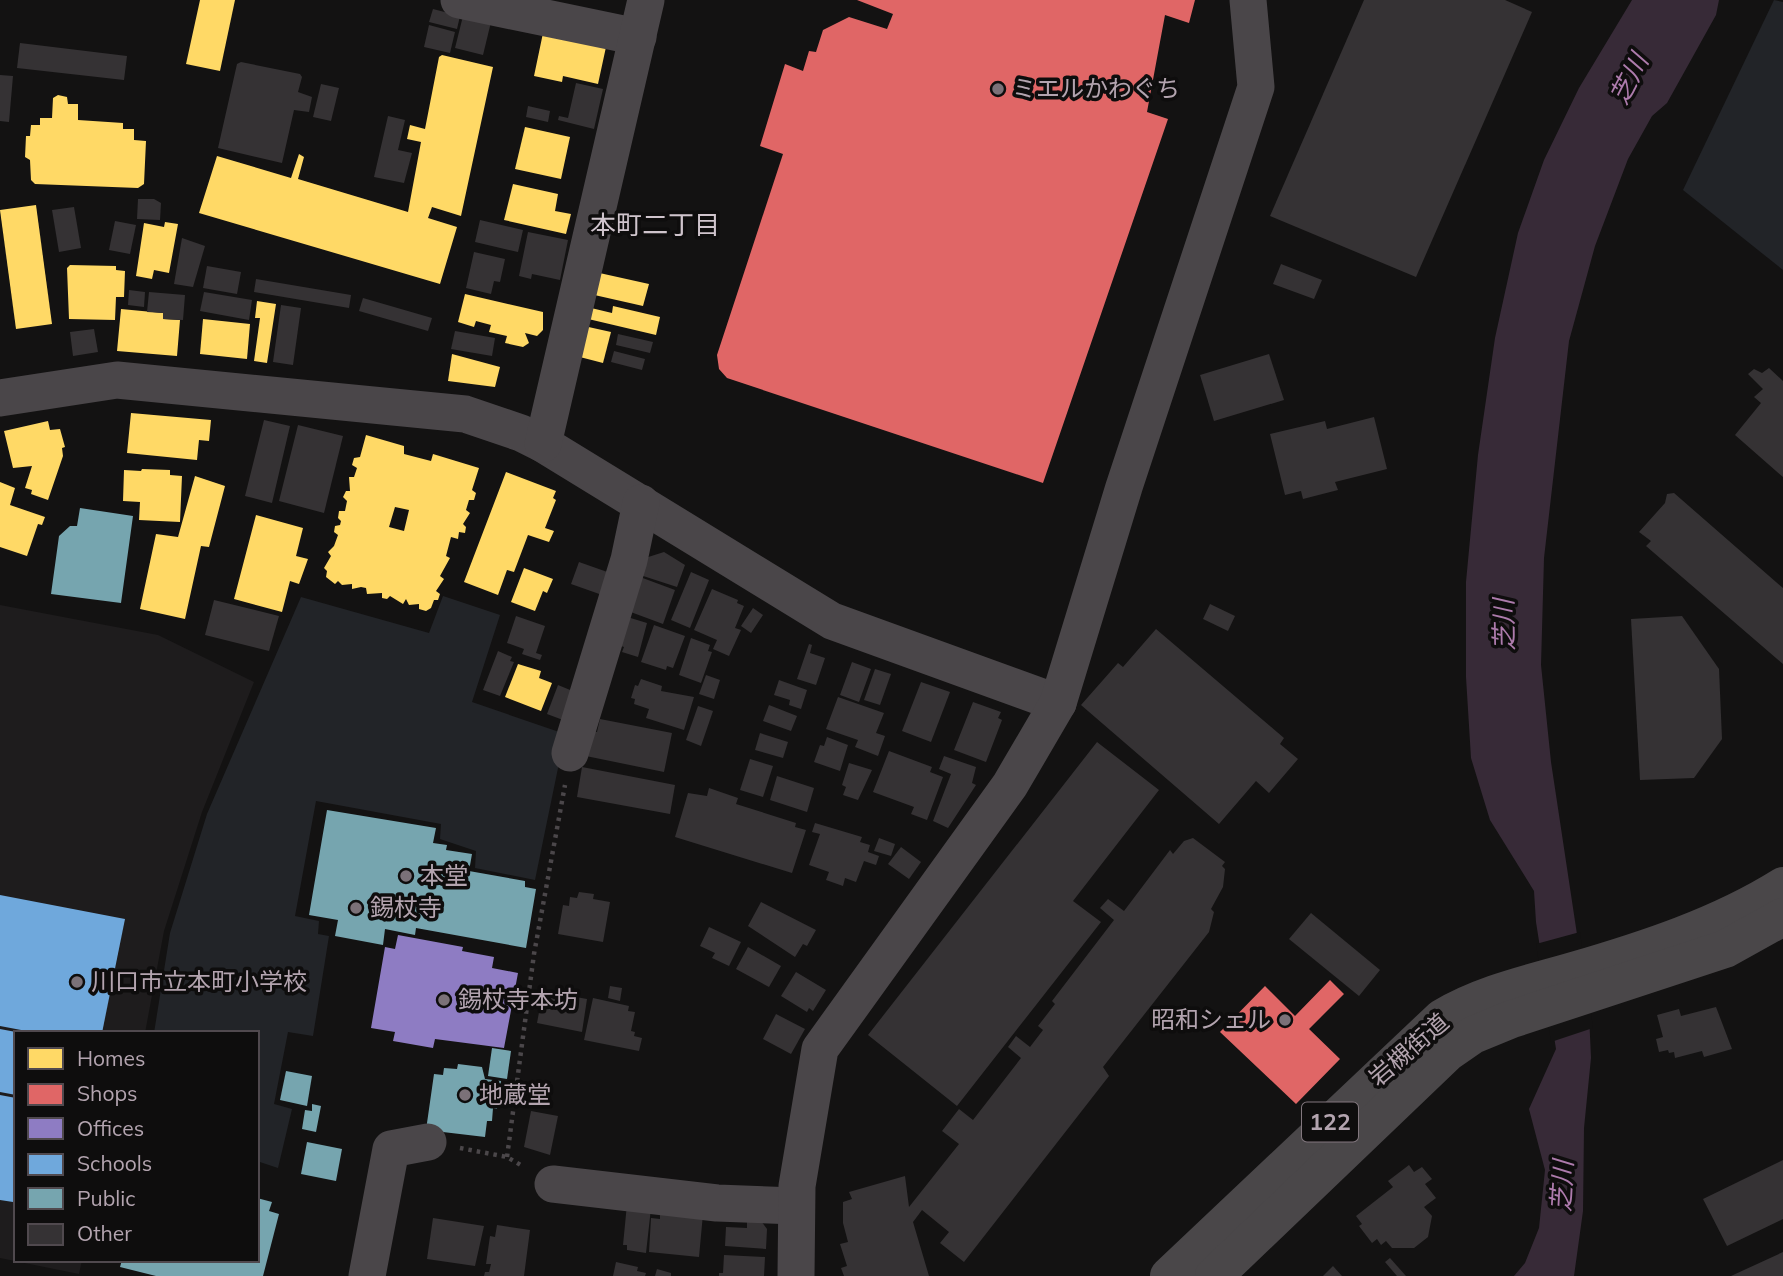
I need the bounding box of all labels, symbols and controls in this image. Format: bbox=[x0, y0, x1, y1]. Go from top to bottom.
water label: 芝川 bbox=[1602, 45, 1656, 109]
place label: ミエルかわぐち bbox=[1012, 73, 1180, 103]
marker: ミエルかわぐち bbox=[990, 81, 1006, 97]
district label: 本町二丁目 bbox=[590, 208, 720, 241]
water label: 芝川 bbox=[1486, 596, 1520, 651]
place label: 本堂 bbox=[420, 860, 468, 890]
marker: 本堂 bbox=[398, 868, 414, 884]
place label: 錫杖寺 bbox=[370, 892, 442, 922]
marker: 錫杖寺 bbox=[348, 900, 364, 916]
place label: 川口市立本町小学校 bbox=[91, 966, 307, 996]
marker: 川口市立本町小学校 bbox=[69, 974, 85, 990]
place label: 錫杖寺本坊 bbox=[458, 984, 578, 1014]
marker: 錫杖寺本坊 bbox=[436, 992, 452, 1008]
place label: 昭和シェル bbox=[1151, 1004, 1271, 1034]
street label: 岩槻街道 bbox=[1362, 1006, 1454, 1092]
marker: 昭和シェル bbox=[1277, 1012, 1293, 1028]
legend bbox=[14, 1031, 259, 1262]
text: Homes bbox=[77, 1045, 145, 1071]
place label: 地蔵堂 bbox=[479, 1079, 551, 1109]
text: Shops bbox=[77, 1080, 137, 1106]
marker: 地蔵堂 bbox=[457, 1087, 473, 1103]
road number: 122 bbox=[1302, 1102, 1358, 1142]
text: Offices bbox=[77, 1115, 144, 1141]
text: Schools bbox=[77, 1150, 152, 1176]
water label: 芝川 bbox=[1544, 1156, 1579, 1213]
text: Public bbox=[77, 1185, 136, 1211]
text: Other bbox=[77, 1220, 132, 1246]

